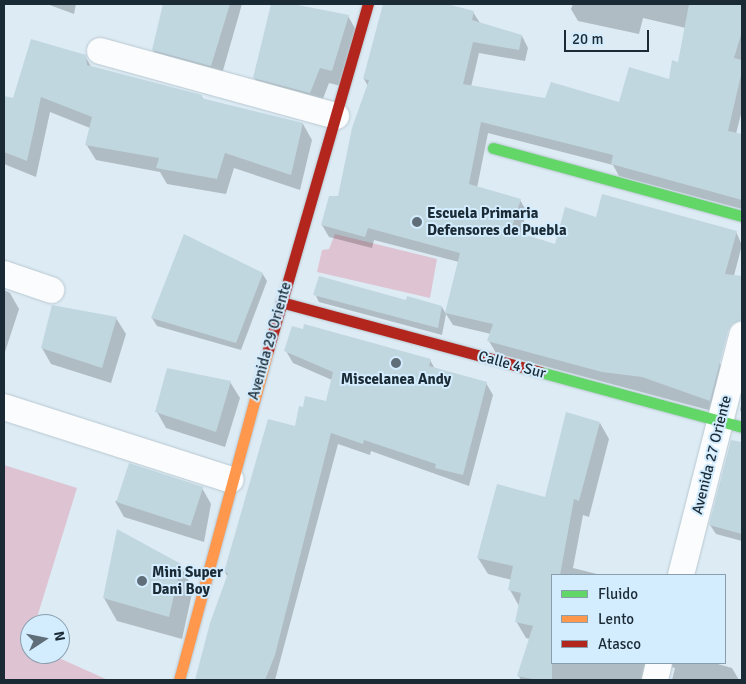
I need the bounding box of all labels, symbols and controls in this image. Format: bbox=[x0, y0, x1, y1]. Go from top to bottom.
scale bar bbox=[566, 20, 651, 52]
text: 20 m bbox=[572, 30, 603, 48]
place label: Escuela Primaria Defensores de Puebla bbox=[427, 204, 567, 239]
marker: Escuela Primaria Defensores de Puebla bbox=[411, 216, 423, 228]
street label: Avenida 29 Oriente bbox=[245, 280, 295, 402]
street label: Calle 4 Sur bbox=[476, 347, 548, 383]
marker: Miscelanea Andy bbox=[390, 357, 402, 369]
place label: Miscelanea Andy bbox=[341, 371, 451, 389]
street label: Avenida 27 Oriente bbox=[689, 394, 735, 516]
place label: Mini Super Dani Boy bbox=[152, 563, 223, 598]
legend bbox=[551, 574, 726, 664]
marker: Mini Super Dani Boy bbox=[136, 575, 148, 587]
text: Fluido bbox=[598, 585, 638, 603]
text: Lento bbox=[598, 610, 634, 628]
north arrow bbox=[20, 614, 70, 664]
text: N bbox=[50, 630, 69, 643]
text: Atasco bbox=[598, 635, 641, 653]

